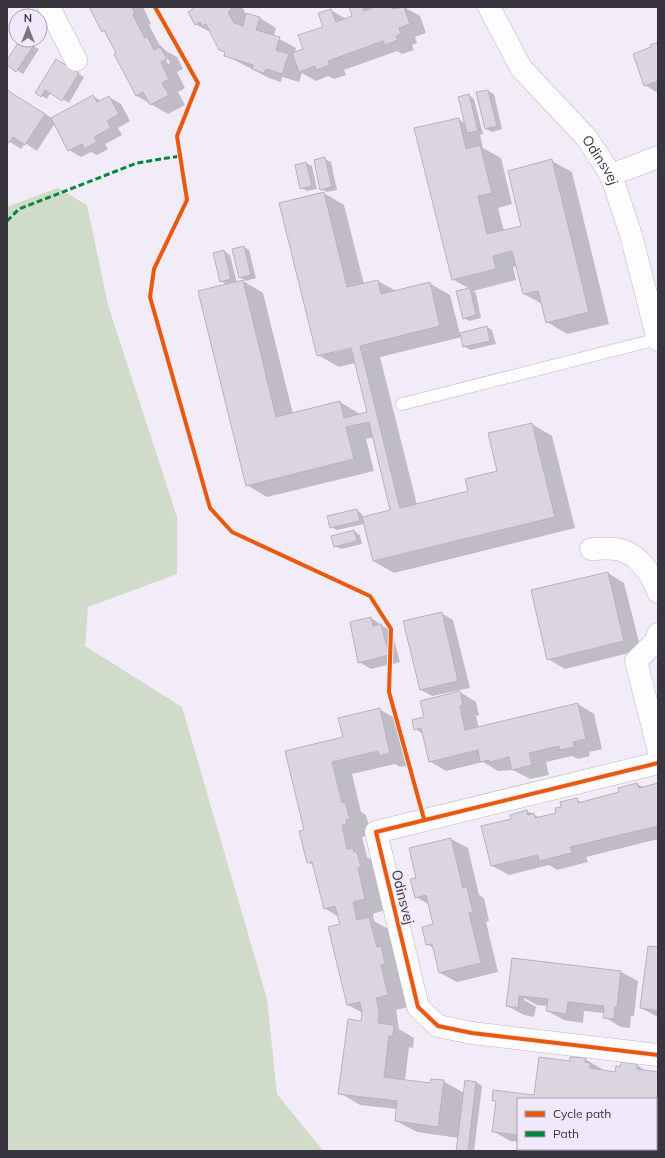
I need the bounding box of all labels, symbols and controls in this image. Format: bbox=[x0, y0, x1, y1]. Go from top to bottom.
north arrow bbox=[8, 8, 48, 48]
text: N bbox=[24, 11, 32, 25]
street label: Odinsvej bbox=[578, 132, 623, 187]
street label: Odinsvej bbox=[388, 868, 418, 926]
legend bbox=[517, 1098, 657, 1150]
text: Cycle path bbox=[553, 1106, 611, 1121]
text: Path bbox=[553, 1126, 579, 1141]

